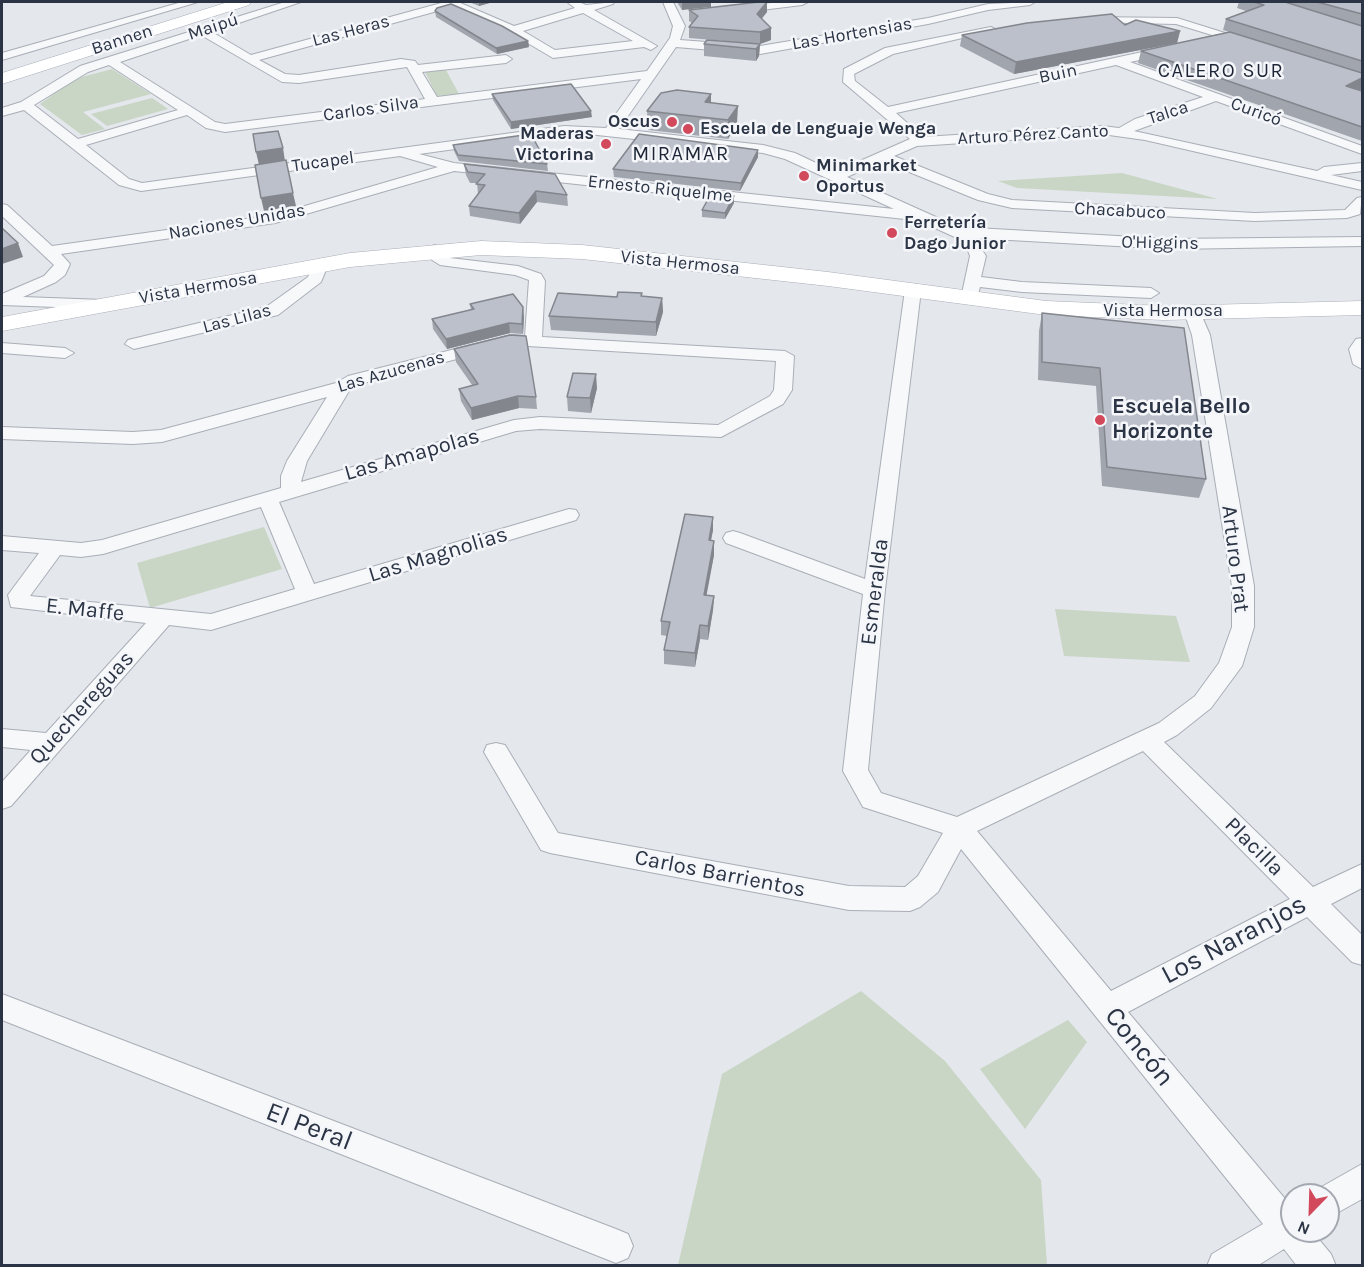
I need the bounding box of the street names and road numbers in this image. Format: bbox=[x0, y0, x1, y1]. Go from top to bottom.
street label: Maipú bbox=[185, 9, 241, 45]
street label: Las Heras bbox=[310, 10, 392, 52]
street label: Las Hortensias bbox=[790, 13, 914, 55]
street label: Bannen bbox=[89, 20, 155, 60]
street label: Buin bbox=[1037, 59, 1079, 89]
street label: Carlos Silva bbox=[322, 92, 420, 126]
street label: Curicó bbox=[1227, 93, 1285, 131]
street label: Talca bbox=[1145, 96, 1191, 130]
street label: Arturo Pérez Canto bbox=[957, 120, 1109, 150]
street label: Tucapel bbox=[290, 147, 356, 177]
street label: Ernesto Riquelme bbox=[587, 171, 733, 207]
street label: Chacabuco bbox=[1074, 198, 1166, 224]
street label: Naciones Unidas bbox=[167, 199, 307, 245]
street label: O'Higgins bbox=[1121, 232, 1199, 254]
street label: Vista Hermosa bbox=[619, 246, 741, 280]
street label: Vista Hermosa bbox=[137, 267, 259, 309]
street label: Las Lilas bbox=[200, 299, 274, 339]
street label: Vista Hermosa bbox=[1103, 300, 1223, 322]
street label: Las Azucenas bbox=[335, 346, 447, 398]
street label: Las Amapolas bbox=[341, 423, 483, 487]
street label: Arturo Prat bbox=[1215, 504, 1255, 614]
street label: Las Magnolias bbox=[365, 521, 511, 589]
street label: Esmeralda bbox=[855, 537, 895, 647]
street label: E. Maffe bbox=[45, 593, 125, 627]
street label: Quechereguas bbox=[24, 646, 140, 770]
street label: Placilla bbox=[1219, 812, 1289, 882]
street label: Carlos Barrientos bbox=[632, 845, 808, 903]
street label: Los Naranjos bbox=[1156, 888, 1312, 992]
street label: Concón bbox=[1097, 1001, 1181, 1093]
street label: El Peral bbox=[261, 1096, 357, 1158]

